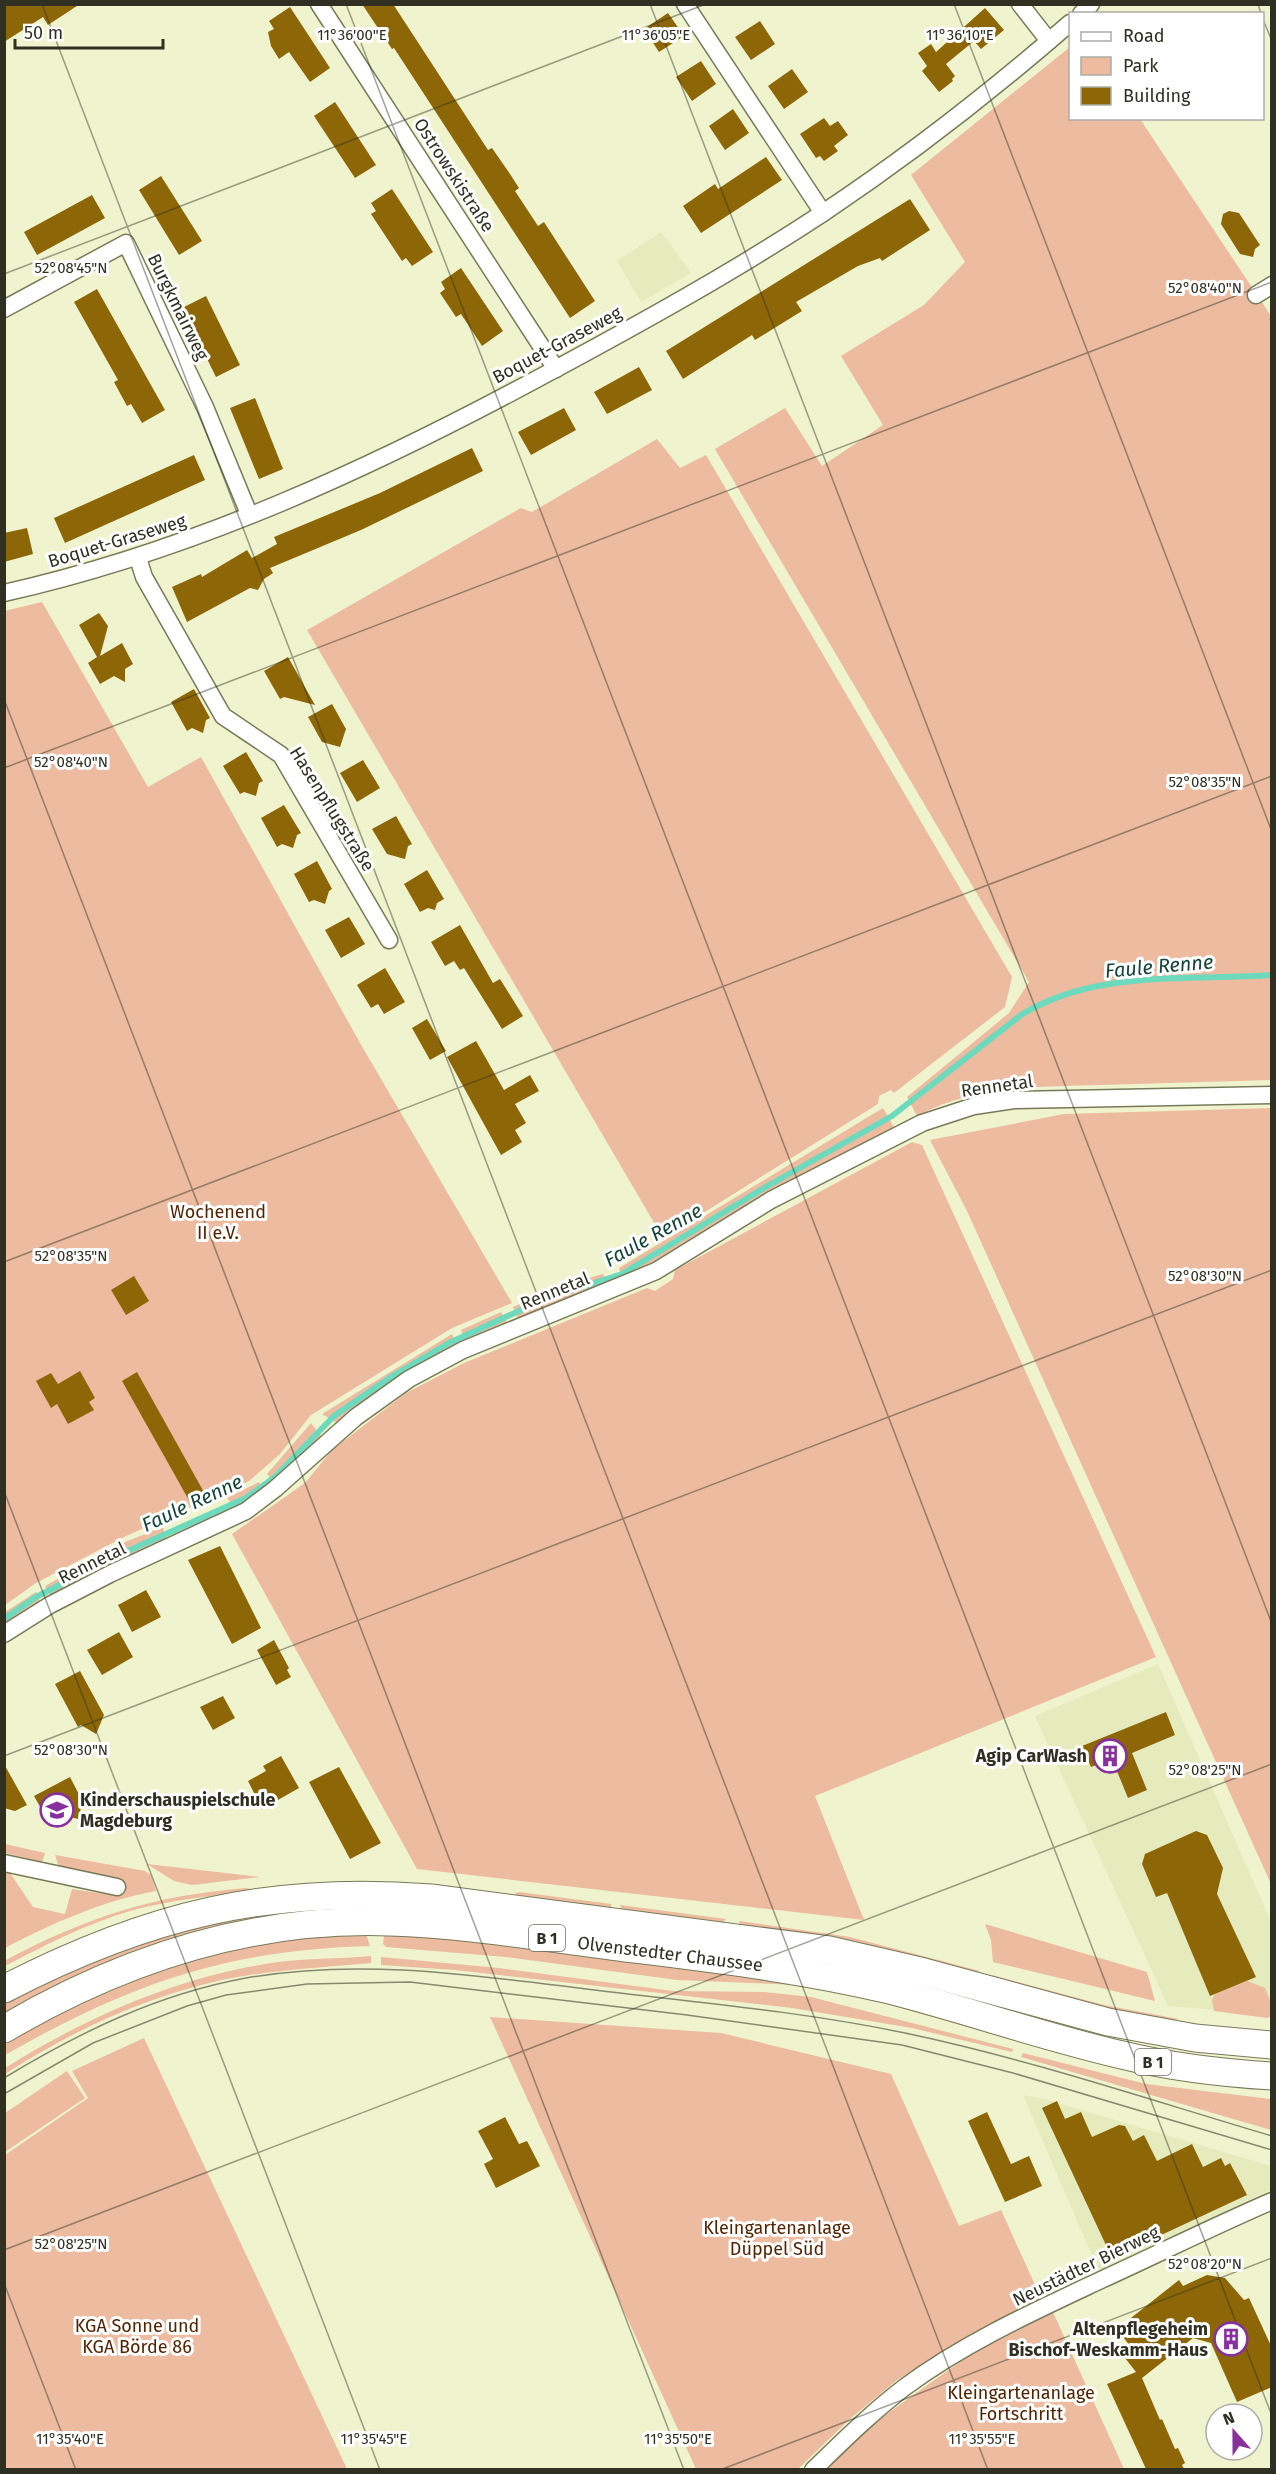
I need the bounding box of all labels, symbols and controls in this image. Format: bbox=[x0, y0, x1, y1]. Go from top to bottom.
scale bar bbox=[15, 12, 164, 50]
legend bbox=[1069, 12, 1264, 120]
text: 50 m bbox=[24, 22, 63, 44]
text: Road bbox=[1123, 25, 1165, 47]
text: 11°36'00"E bbox=[317, 26, 387, 44]
text: 11°36'05"E bbox=[622, 26, 690, 44]
text: 11°36'10"E bbox=[926, 26, 994, 44]
text: Park bbox=[1123, 55, 1159, 77]
text: Building bbox=[1123, 85, 1191, 107]
street label: Ostrowskistraße bbox=[409, 114, 499, 236]
street label: Burgkmairweg bbox=[143, 250, 214, 365]
text: 52°08'45"N bbox=[35, 259, 107, 277]
text: 52°08'40"N bbox=[1168, 279, 1242, 297]
street label: Boquet-Graseweg bbox=[489, 301, 626, 388]
street label: Boquet-Graseweg bbox=[45, 509, 189, 572]
street label: Hasenpflugstraße bbox=[285, 742, 379, 876]
text: 52°08'40"N bbox=[34, 753, 108, 771]
text: 52°08'35"N bbox=[1168, 773, 1242, 791]
water label: Faule Renne bbox=[1104, 949, 1214, 983]
street label: Rennetal bbox=[960, 1070, 1034, 1102]
water label: Faule Renne bbox=[600, 1198, 706, 1272]
park label: Wochenend II e.V. bbox=[170, 1201, 266, 1244]
text: 52°08'35"N bbox=[34, 1247, 108, 1265]
street label: Rennetal bbox=[517, 1267, 593, 1315]
text: 52°08'30"N bbox=[1168, 1267, 1242, 1285]
water label: Faule Renne bbox=[138, 1469, 246, 1537]
street label: Rennetal bbox=[55, 1537, 129, 1589]
building icon: Agip CarWash bbox=[1092, 1738, 1128, 1774]
text: 52°08'30"N bbox=[34, 1741, 108, 1759]
place label: Agip CarWash bbox=[975, 1745, 1087, 1767]
text: 52°08'25"N bbox=[1168, 1761, 1242, 1779]
place label: Kinderschauspielschule Magdeburg bbox=[80, 1789, 276, 1832]
school or university icon: Kinderschauspielschule Magdeburg bbox=[39, 1792, 75, 1828]
road number: B 1 bbox=[529, 1925, 565, 1951]
street label: Olvenstedter Chaussee bbox=[576, 1932, 764, 1976]
road number: B 1 bbox=[1135, 2049, 1171, 2075]
park label: Kleingartenanlage Düppel Süd bbox=[703, 2217, 851, 2260]
street label: Neustädter Bierweg bbox=[1009, 2221, 1164, 2311]
text: 52°08'25"N bbox=[34, 2235, 108, 2253]
text: 52°08'20"N bbox=[1168, 2255, 1242, 2273]
park label: KGA Sonne und KGA Börde 86 bbox=[75, 2315, 199, 2358]
place label: Altenpflegeheim Bischof-Weskamm-Haus bbox=[1008, 2318, 1208, 2361]
building icon: Altenpflegeheim Bischof-Weskamm-Haus bbox=[1213, 2321, 1249, 2357]
park label: Kleingartenanlage Fortschritt bbox=[947, 2382, 1095, 2425]
north arrow bbox=[1204, 2402, 1264, 2462]
text: N bbox=[1220, 2408, 1237, 2429]
text: 11°35'40"E bbox=[36, 2430, 104, 2448]
text: 11°35'45"E bbox=[341, 2430, 407, 2448]
text: 11°35'50"E bbox=[644, 2430, 712, 2448]
text: 11°35'55"E bbox=[949, 2430, 1015, 2448]

